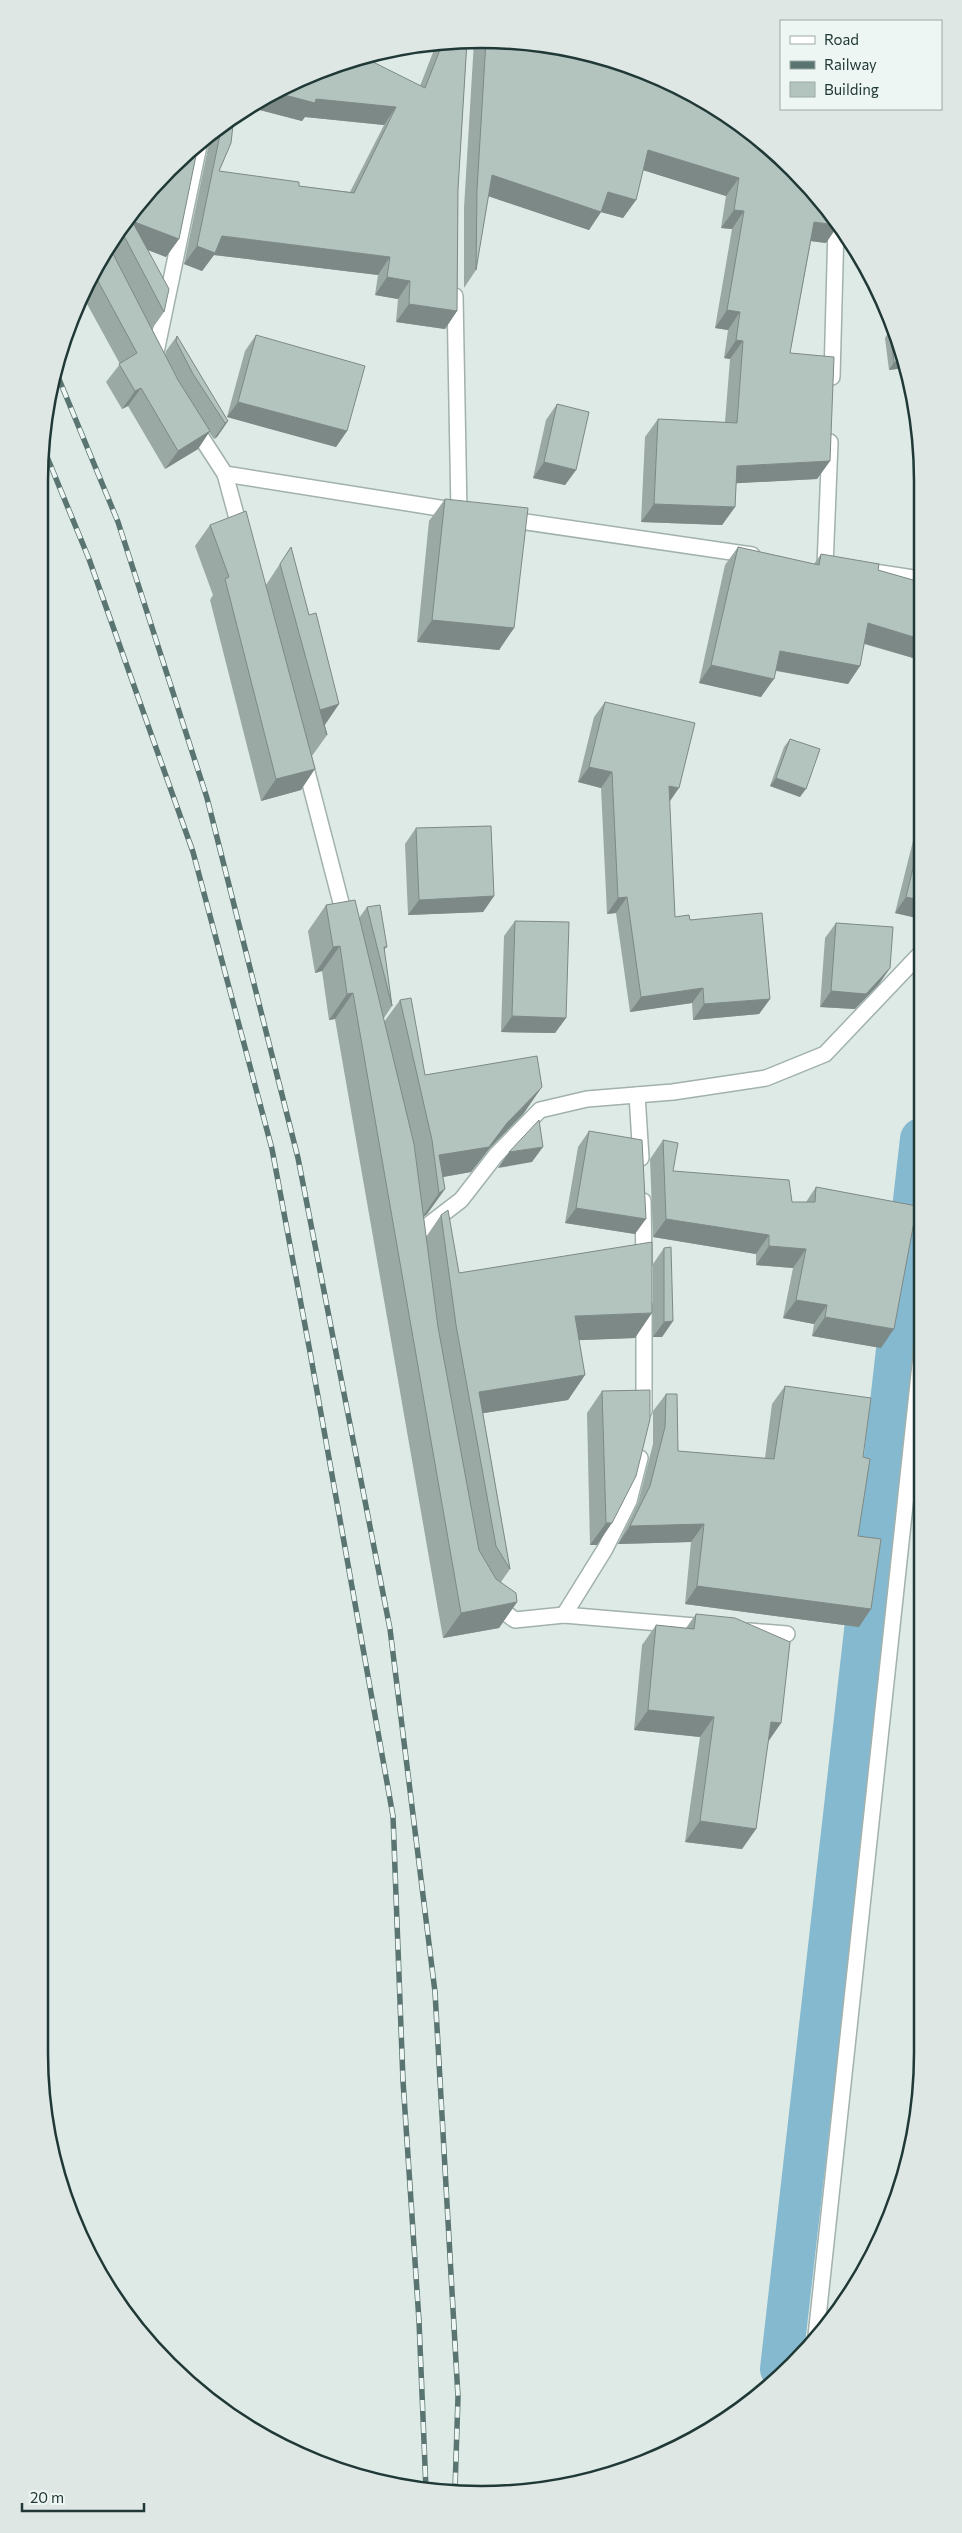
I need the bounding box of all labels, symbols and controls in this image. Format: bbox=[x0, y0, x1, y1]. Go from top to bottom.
legend bbox=[780, 20, 942, 110]
text: Road bbox=[824, 30, 859, 48]
text: Railway bbox=[824, 55, 877, 73]
text: Building bbox=[824, 80, 879, 98]
scale bar bbox=[22, 2480, 145, 2512]
text: 20 m bbox=[30, 2488, 64, 2506]

